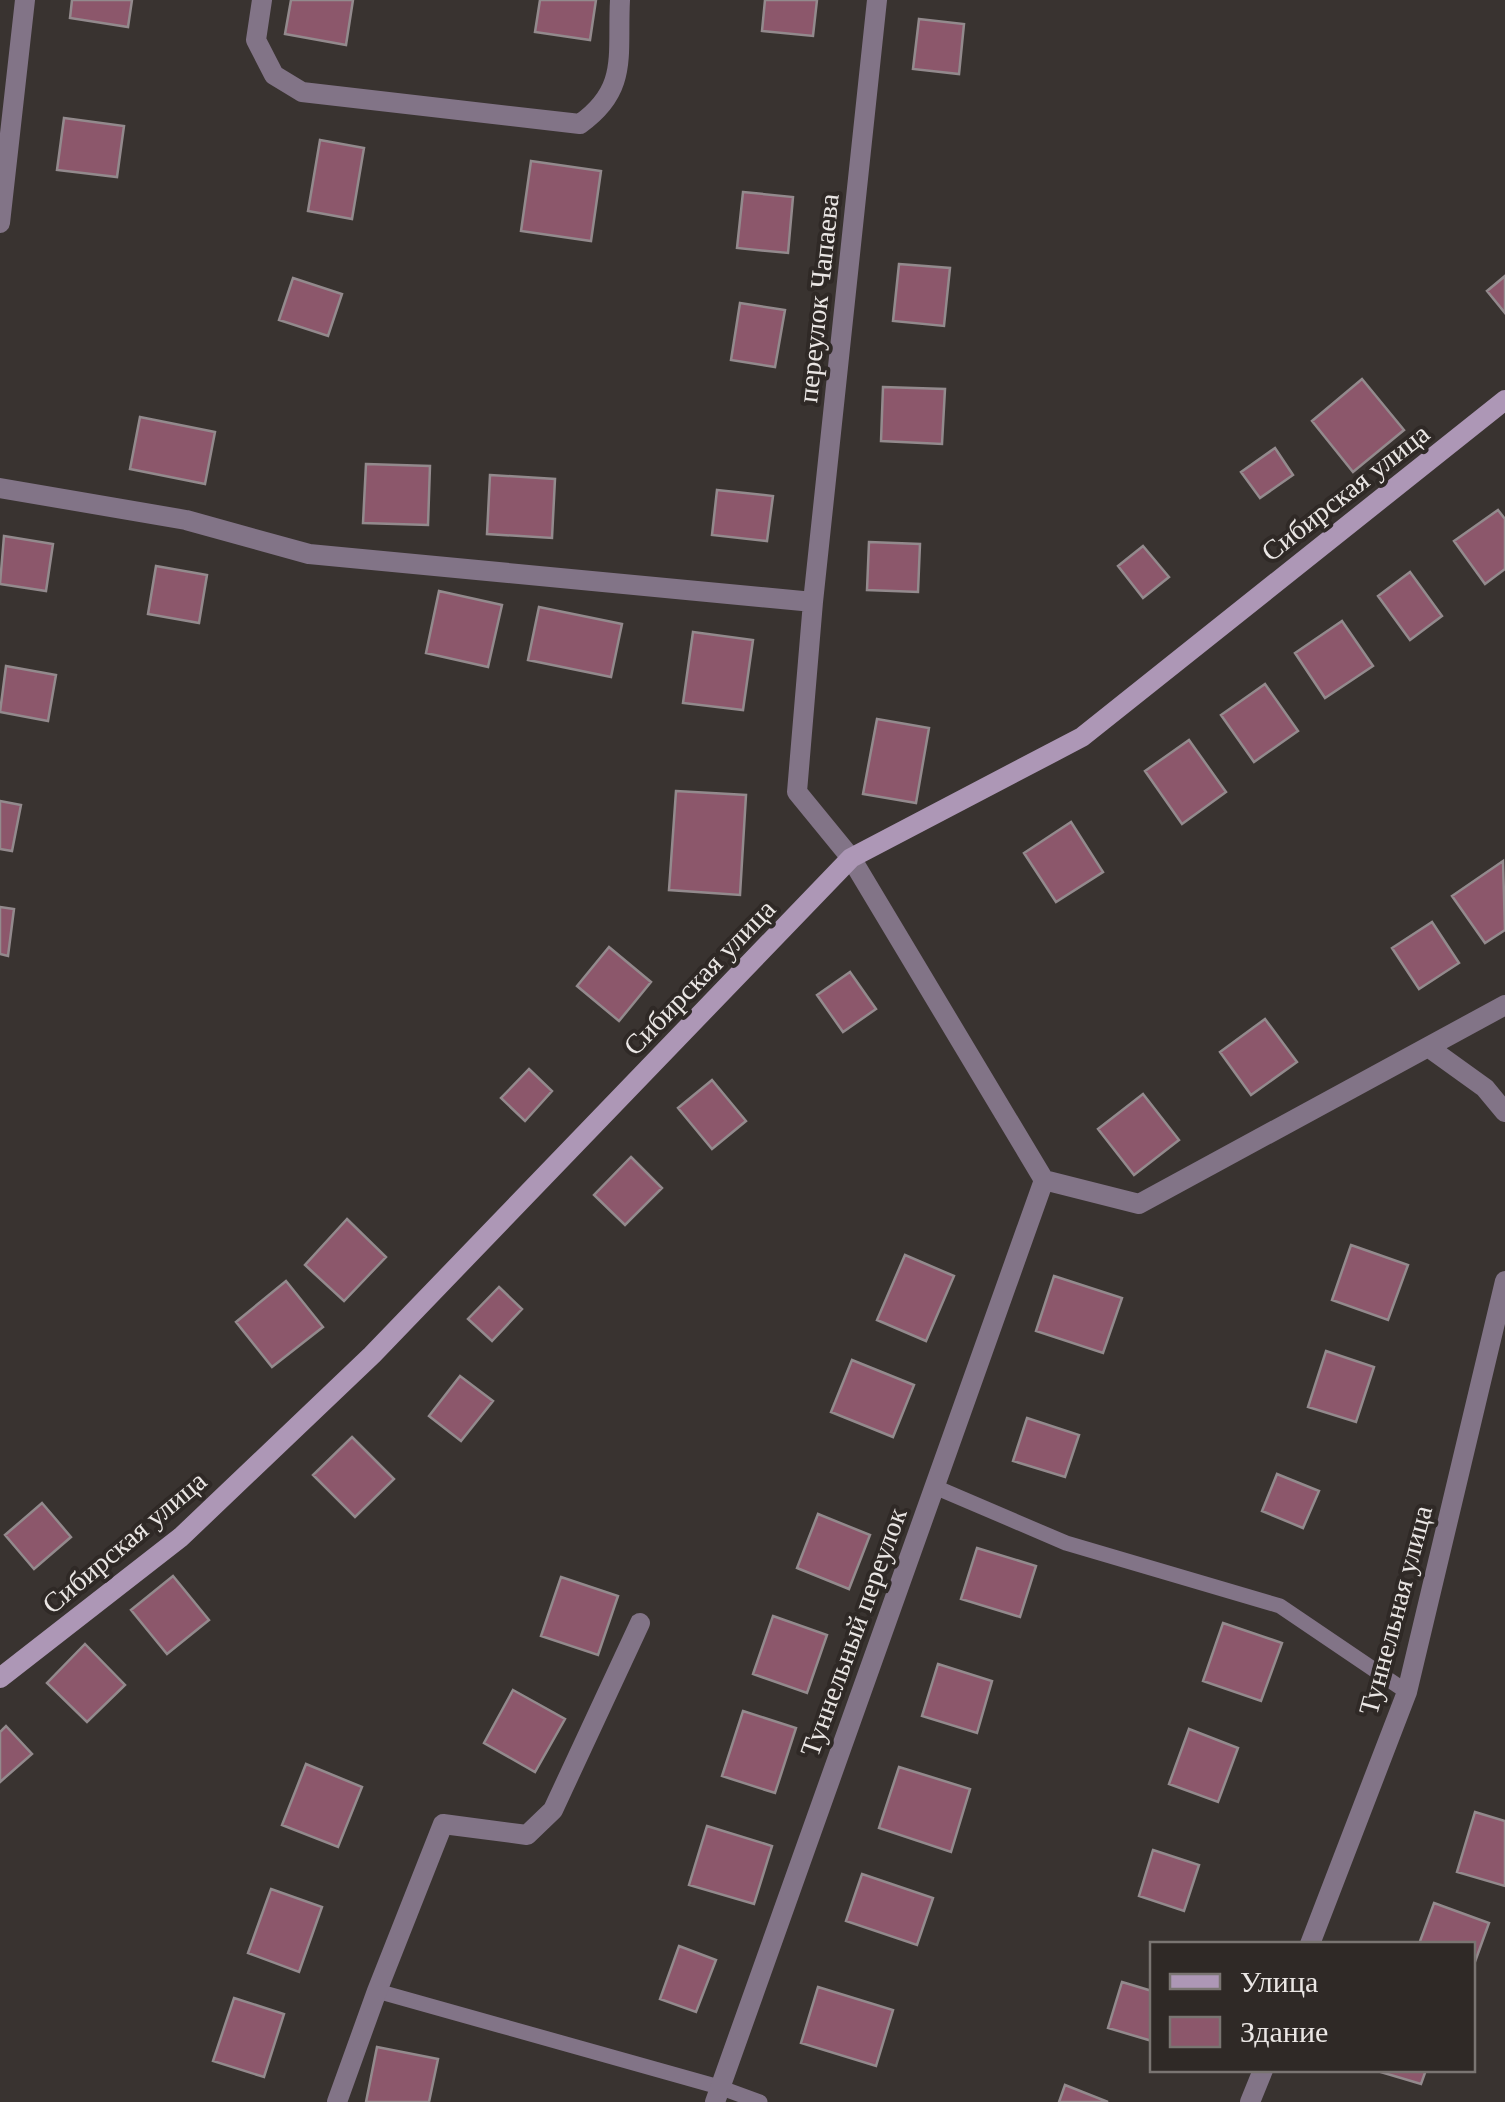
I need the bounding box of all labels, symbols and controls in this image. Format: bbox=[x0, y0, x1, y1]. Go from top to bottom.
street label: переулок Чапаева bbox=[792, 192, 845, 404]
street label: Сибирская улица bbox=[1255, 417, 1436, 567]
street label: Сибирская улица bbox=[617, 893, 782, 1061]
street label: Сибирская улица bbox=[36, 1465, 213, 1620]
street label: Туннельная улица bbox=[1353, 1502, 1438, 1718]
street label: Туннельный переулок bbox=[794, 1503, 913, 1761]
legend bbox=[1150, 1942, 1475, 2072]
text: Улица bbox=[1240, 1965, 1318, 1998]
text: Здание bbox=[1240, 2015, 1328, 2048]

